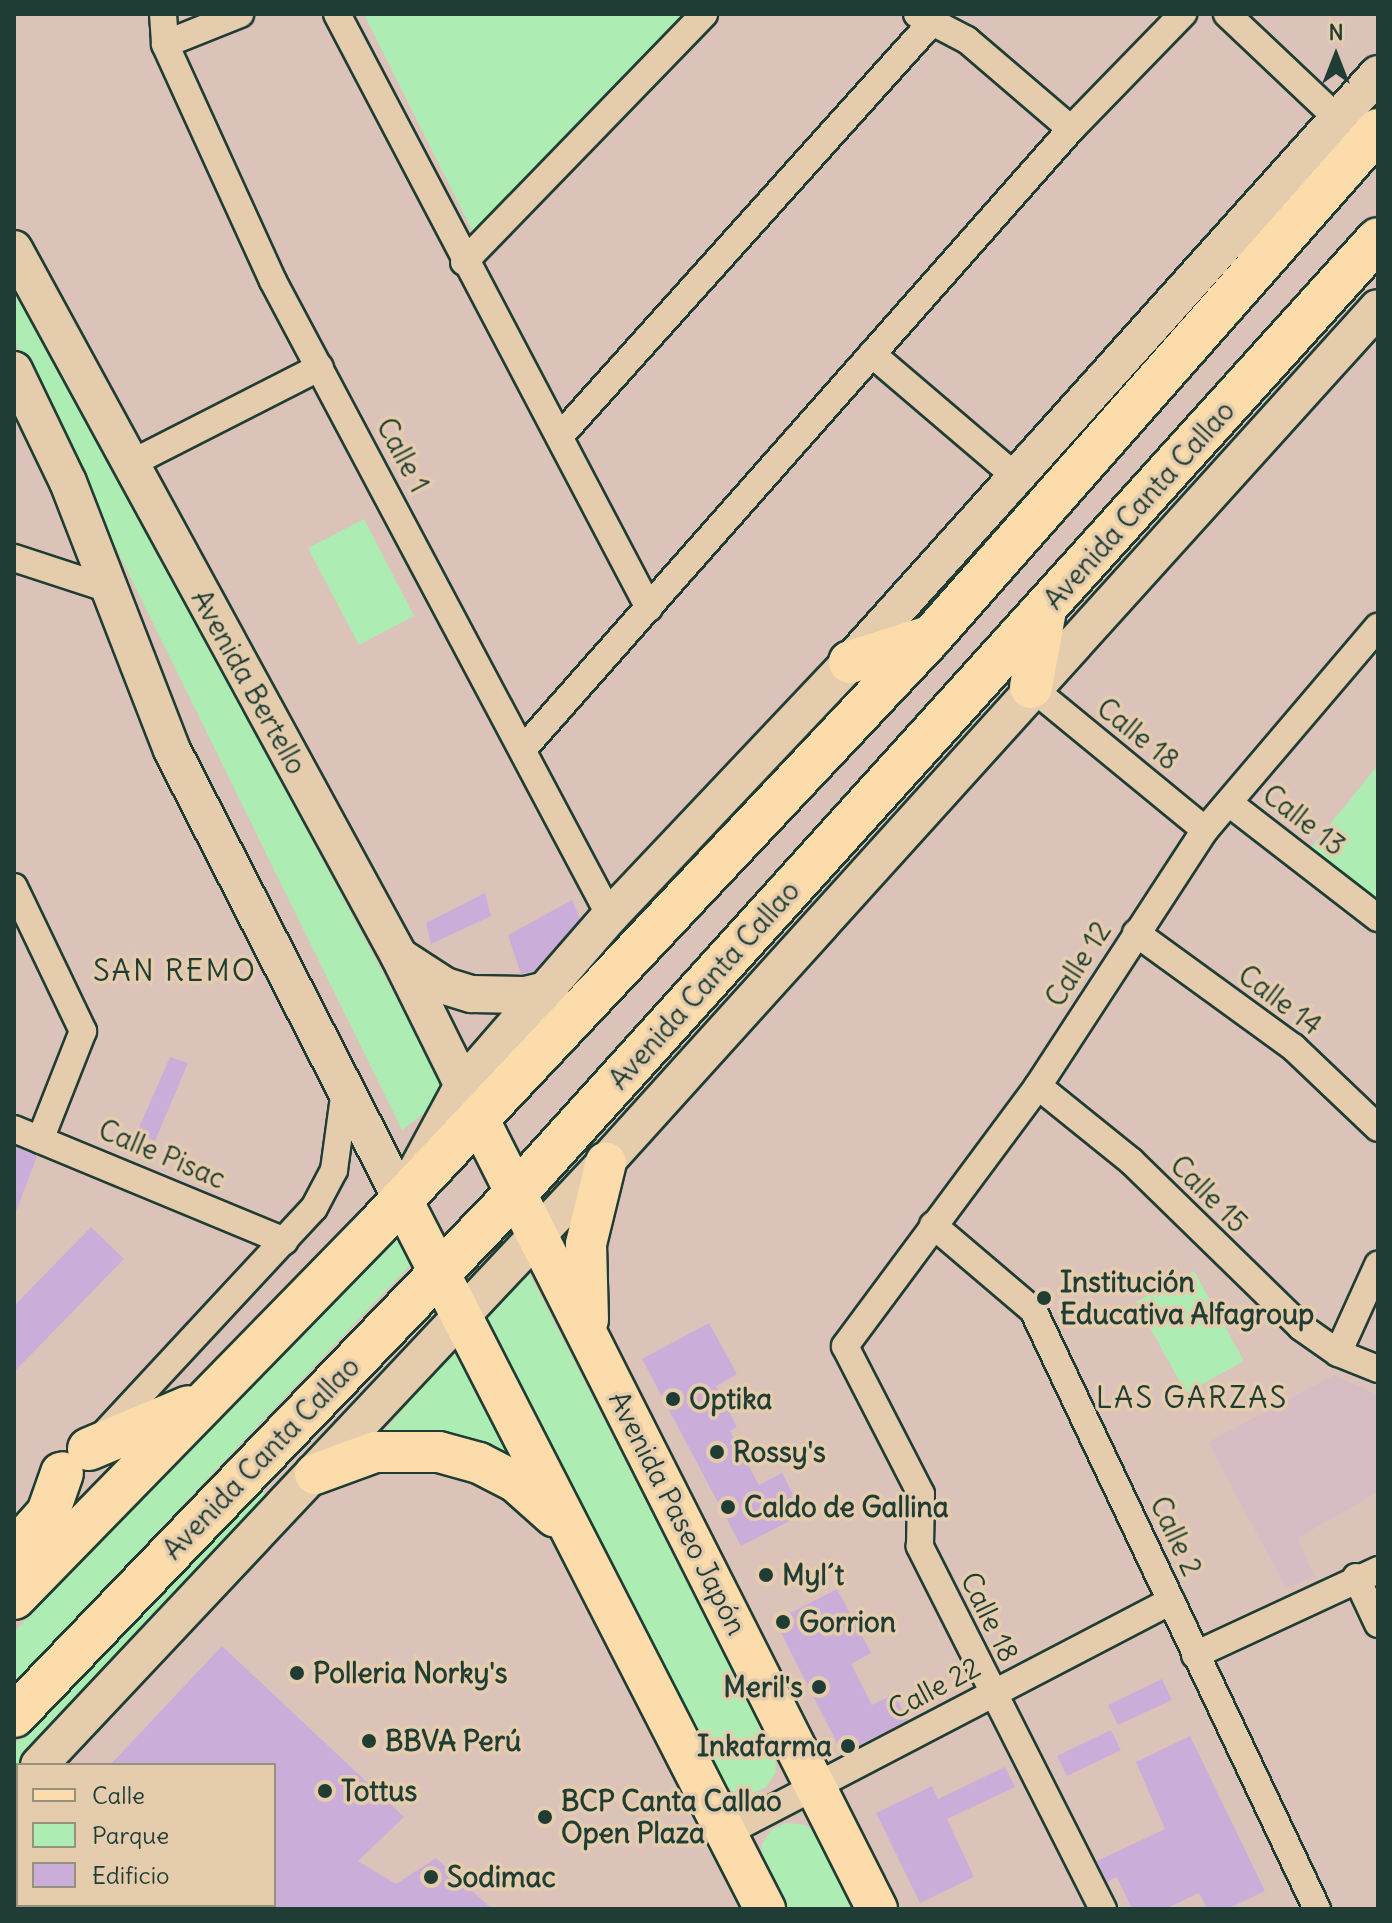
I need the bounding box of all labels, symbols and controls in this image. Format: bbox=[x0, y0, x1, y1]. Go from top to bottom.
north arrow bbox=[1296, 16, 1376, 96]
text: N bbox=[1328, 18, 1344, 46]
street label: Avenida Canta Callao bbox=[1037, 394, 1241, 616]
street label: Calle 1 bbox=[369, 412, 437, 498]
street label: Avenida Bertello bbox=[185, 584, 313, 780]
street label: Calle 18 bbox=[1090, 691, 1186, 777]
street label: Calle 13 bbox=[1256, 777, 1352, 863]
street label: Avenida Canta Callao bbox=[602, 874, 806, 1096]
street label: Calle 12 bbox=[1038, 915, 1118, 1013]
district label: SAN REMO bbox=[93, 952, 257, 988]
street label: Calle 14 bbox=[1232, 958, 1328, 1042]
street label: Calle Pisac bbox=[94, 1112, 230, 1196]
street label: Calle 15 bbox=[1163, 1148, 1255, 1240]
place label: Institución Educativa Alfagroup bbox=[1060, 1265, 1314, 1331]
marker: Institución Educativa Alfagroup bbox=[1035, 1289, 1053, 1307]
street label: Avenida Canta Callao bbox=[156, 1350, 366, 1566]
district label: LAS GARZAS bbox=[1096, 1379, 1288, 1415]
place label: Optika bbox=[689, 1382, 772, 1416]
street label: Avenida Paseo Japón bbox=[602, 1386, 754, 1640]
marker: Optika bbox=[664, 1390, 682, 1408]
place label: Rossy's bbox=[733, 1435, 826, 1469]
marker: Rossy's bbox=[708, 1443, 726, 1461]
place label: Caldo de Gallina bbox=[744, 1490, 949, 1524]
street label: Calle 2 bbox=[1143, 1491, 1209, 1581]
marker: Caldo de Gallina bbox=[719, 1498, 737, 1516]
place label: Myl´t bbox=[782, 1558, 844, 1592]
marker: Myl´t bbox=[757, 1566, 775, 1584]
street label: Calle 18 bbox=[954, 1567, 1026, 1667]
place label: Gorrion bbox=[799, 1605, 896, 1639]
marker: Gorrion bbox=[774, 1613, 792, 1631]
street label: Calle 22 bbox=[882, 1650, 986, 1726]
place label: Polleria Norky's bbox=[313, 1656, 507, 1690]
marker: Polleria Norky's bbox=[288, 1664, 306, 1682]
place label: Meril's bbox=[723, 1670, 803, 1704]
marker: Meril's bbox=[810, 1678, 828, 1696]
place label: BBVA Perú bbox=[385, 1724, 521, 1758]
place label: Inkafarma bbox=[697, 1729, 832, 1763]
marker: BBVA Perú bbox=[360, 1732, 378, 1750]
marker: Inkafarma bbox=[839, 1737, 857, 1755]
legend bbox=[16, 1763, 276, 1907]
place label: Tottus bbox=[341, 1774, 417, 1808]
text: Calle bbox=[92, 1780, 145, 1810]
marker: Tottus bbox=[316, 1782, 334, 1800]
place label: BCP Canta Callao Open Plaza bbox=[561, 1784, 782, 1850]
marker: BCP Canta Callao Open Plaza bbox=[536, 1808, 554, 1826]
text: Parque bbox=[92, 1820, 169, 1850]
text: Edificio bbox=[92, 1860, 170, 1890]
place label: Sodimac bbox=[447, 1860, 556, 1894]
marker: Sodimac bbox=[422, 1868, 440, 1886]

